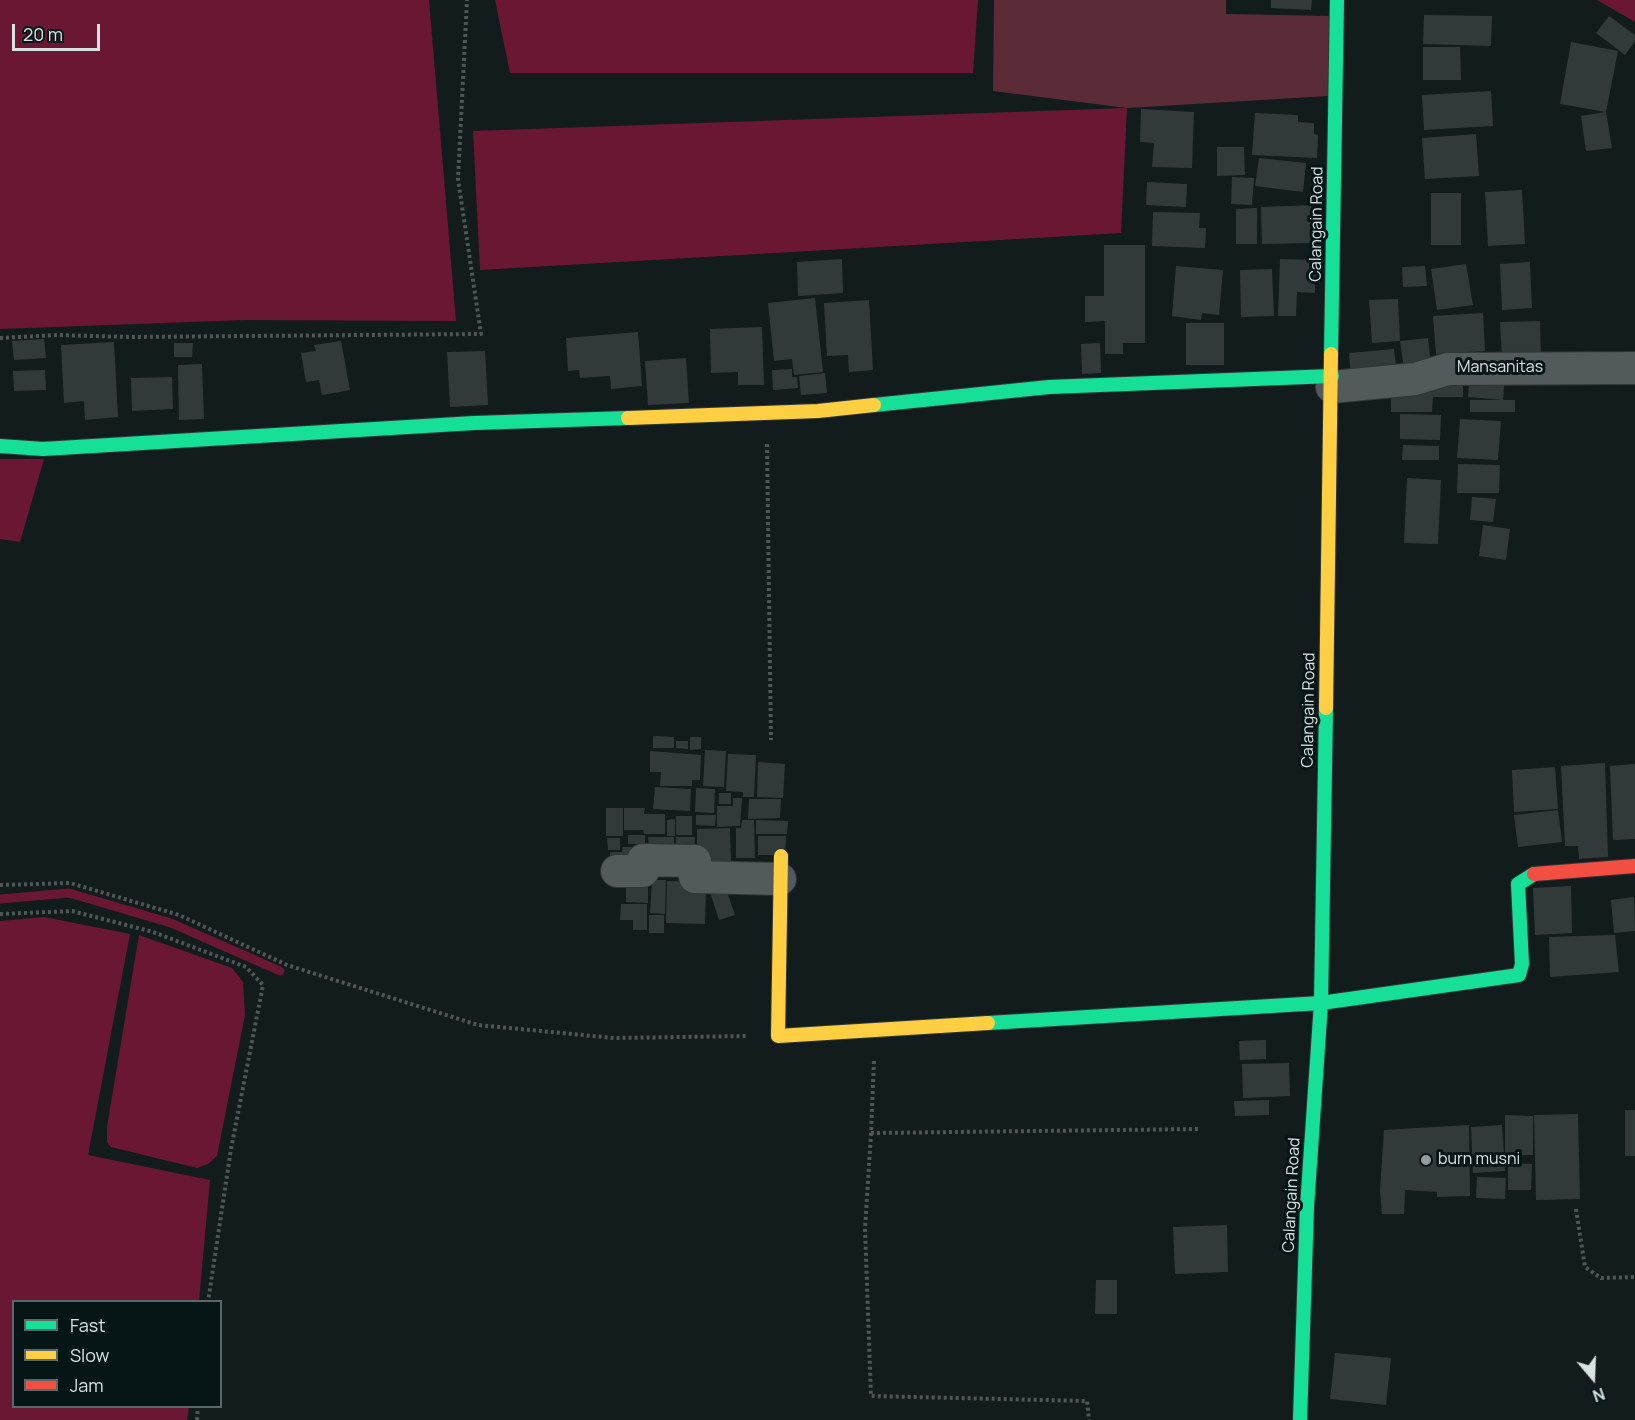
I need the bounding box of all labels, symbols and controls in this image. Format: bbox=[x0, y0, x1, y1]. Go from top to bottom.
scale bar bbox=[15, 12, 104, 50]
text: 20 m bbox=[23, 22, 63, 46]
street label: Calangain Road bbox=[1306, 166, 1328, 282]
street label: Mansanitas bbox=[1457, 358, 1543, 378]
street label: Calangain Road bbox=[1298, 652, 1320, 768]
street label: Calangain Road bbox=[1279, 1137, 1305, 1253]
place label: burn musni bbox=[1438, 1150, 1520, 1170]
marker: burn musni bbox=[1419, 1153, 1433, 1167]
legend bbox=[12, 1300, 222, 1408]
text: Fast bbox=[70, 1313, 105, 1337]
text: Slow bbox=[70, 1343, 109, 1367]
north arrow bbox=[1563, 1348, 1623, 1408]
text: Jam bbox=[70, 1373, 104, 1397]
text: N bbox=[1590, 1383, 1608, 1407]

